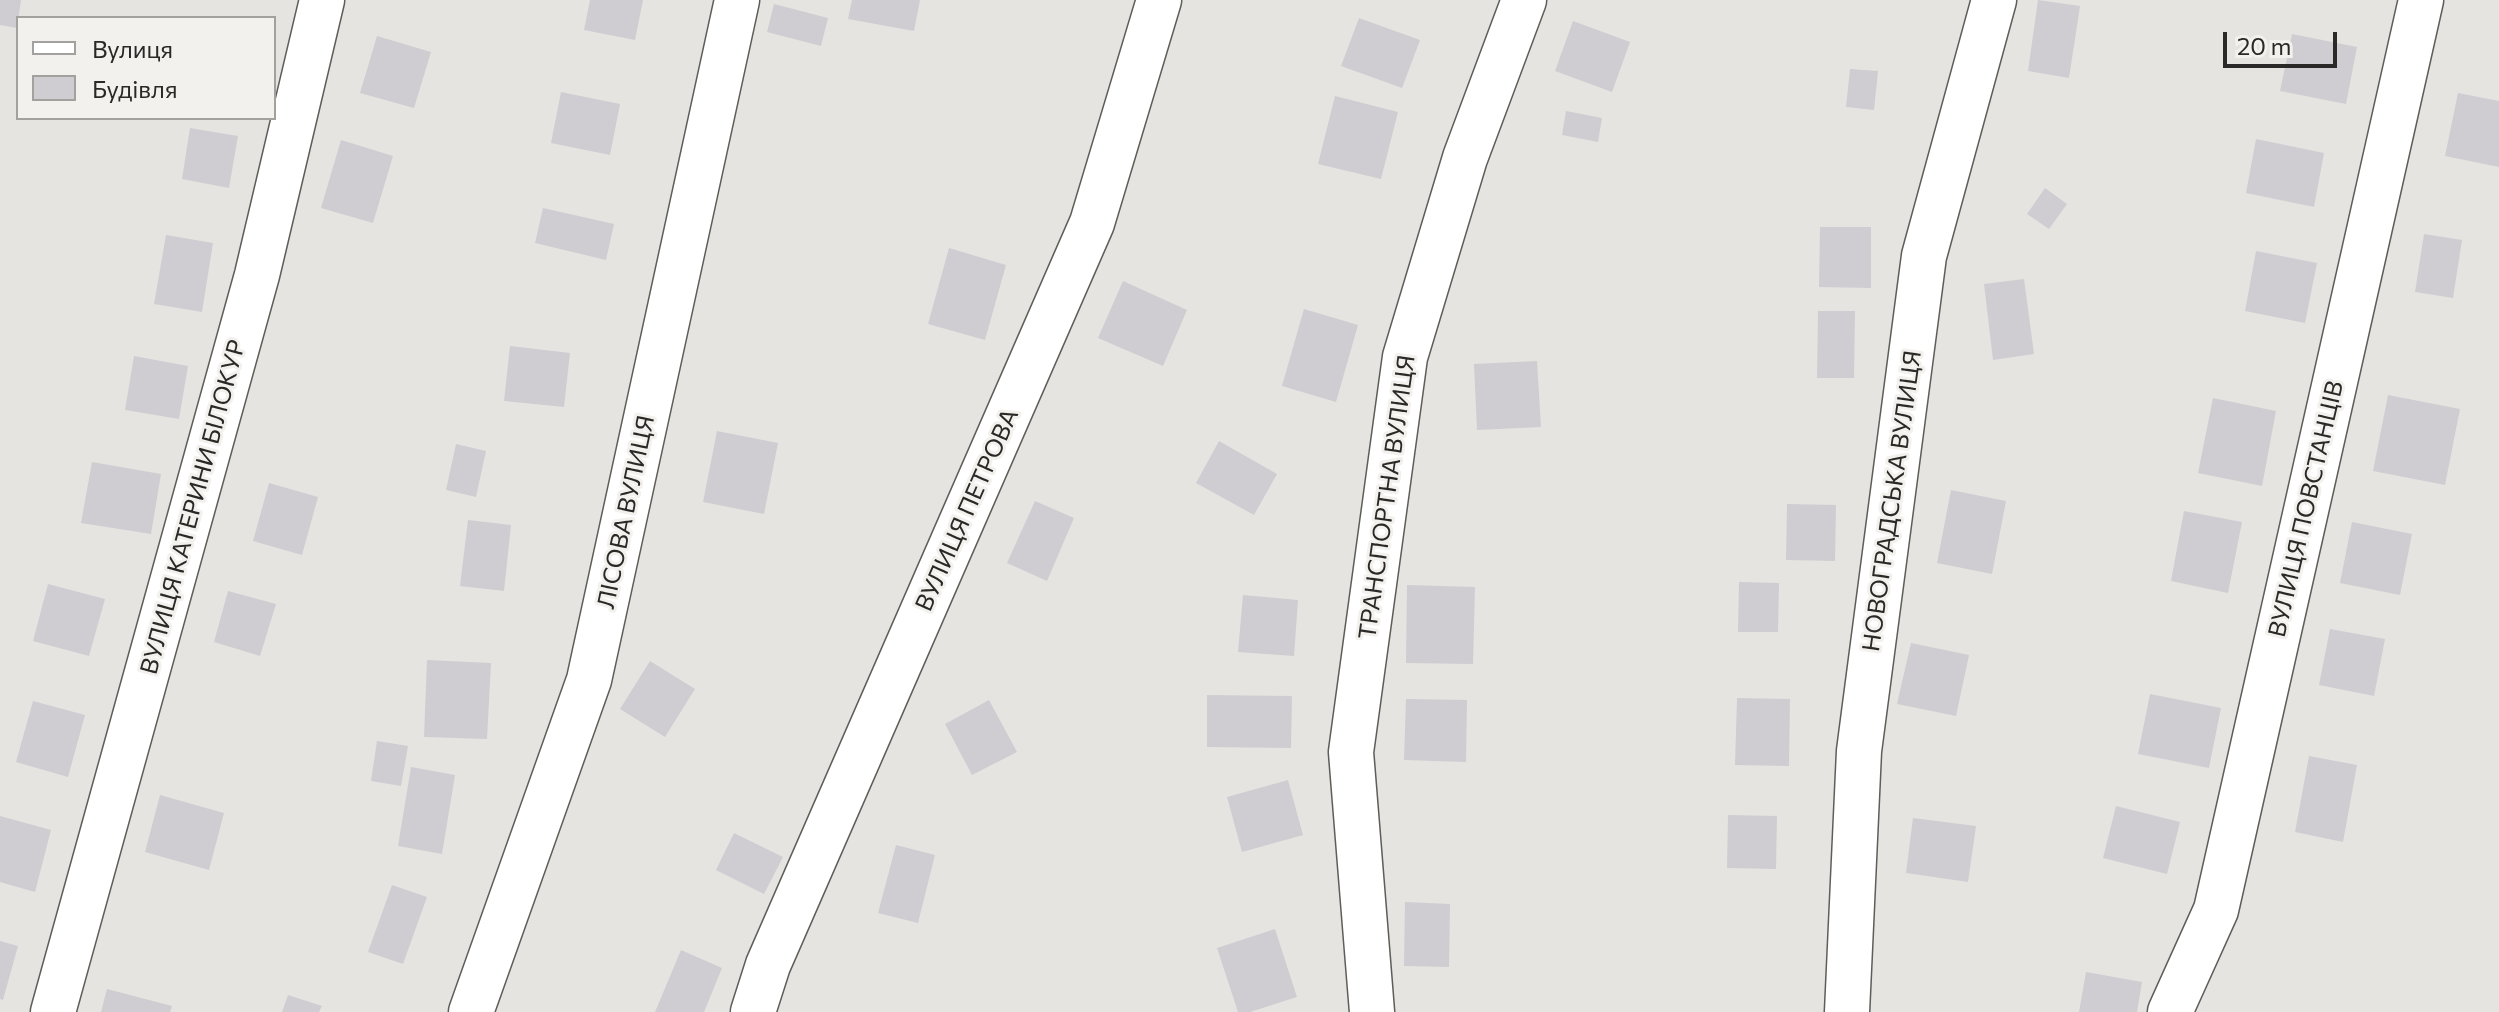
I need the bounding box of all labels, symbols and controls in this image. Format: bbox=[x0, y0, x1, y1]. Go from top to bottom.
legend bbox=[16, 16, 276, 120]
scale bar bbox=[2227, 16, 2341, 66]
text: 20 m bbox=[2237, 31, 2291, 60]
text: Вулиця bbox=[92, 34, 173, 63]
text: Будівля bbox=[92, 74, 178, 103]
street label: ВУЛИЦЯ КАТЕРИНИ БІЛОКУР bbox=[134, 337, 252, 677]
street label: НОВОГРАДСЬКА ВУЛИЦЯ bbox=[1857, 349, 1927, 653]
street label: ТРАНСПОРТНА ВУЛИЦЯ bbox=[1353, 353, 1421, 641]
street label: ВУЛИЦЯ ПОВСТАНЦІВ bbox=[2262, 378, 2350, 640]
street label: ВУЛИЦЯ ПЕТРОВА bbox=[909, 404, 1025, 616]
street label: ЛІСОВА ВУЛИЦЯ bbox=[591, 413, 661, 611]

